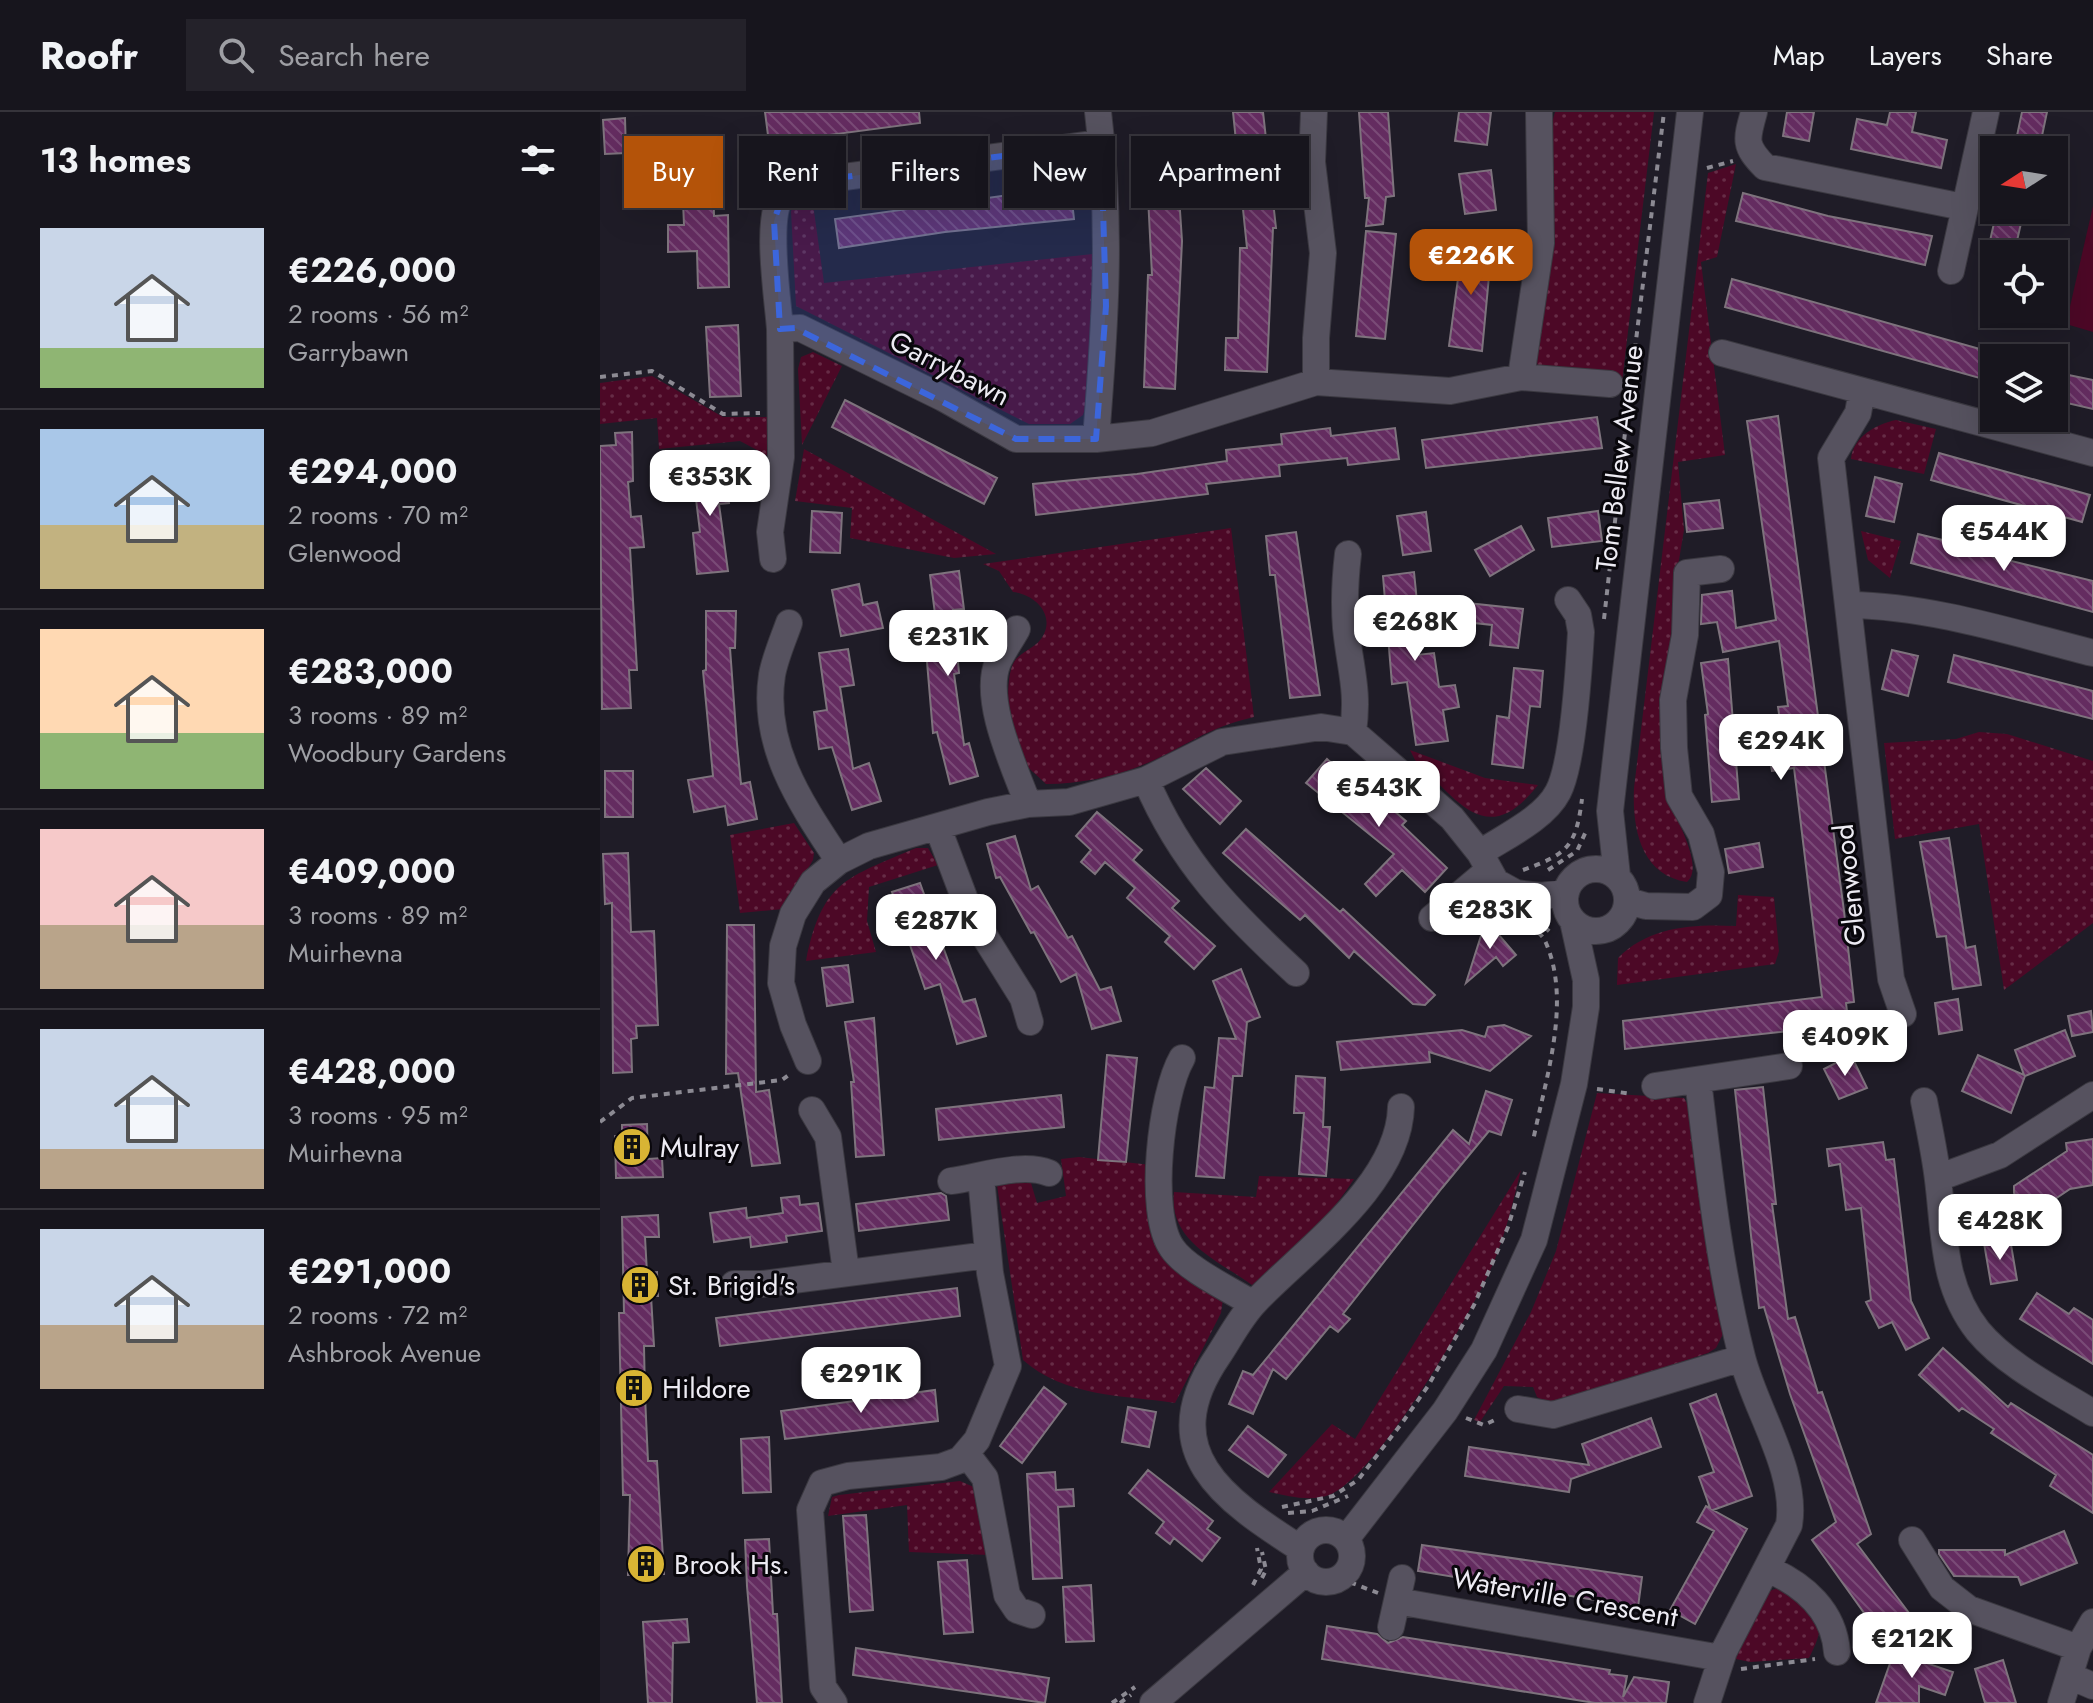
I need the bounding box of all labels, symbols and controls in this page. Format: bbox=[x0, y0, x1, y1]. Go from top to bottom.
search box bbox=[186, 19, 746, 91]
text: Roofr bbox=[40, 28, 138, 83]
icon: search bbox=[214, 33, 258, 77]
text: Search here bbox=[278, 34, 430, 77]
text: Map bbox=[1773, 35, 1825, 76]
text: Layers bbox=[1869, 35, 1942, 76]
text: Share bbox=[1986, 35, 2053, 76]
text: 13 homes bbox=[40, 136, 191, 185]
chip: Buy bbox=[624, 136, 723, 208]
chip: Rent bbox=[739, 136, 846, 208]
chip: Filters bbox=[862, 136, 988, 208]
chip: New bbox=[1004, 136, 1115, 208]
chip: Apartment bbox=[1131, 136, 1309, 208]
north arrow bbox=[1980, 136, 2068, 224]
map controls bbox=[1980, 136, 2068, 432]
icon: filters bbox=[516, 138, 560, 182]
pin: €226K bbox=[1415, 229, 1527, 297]
text: €226K bbox=[1428, 236, 1514, 274]
button: locate bbox=[1980, 240, 2068, 328]
text: €226,000 bbox=[288, 246, 456, 295]
icon: home bbox=[104, 260, 200, 356]
text: 2 rooms · 56 m² bbox=[288, 295, 468, 333]
street label: Garrybawn bbox=[882, 321, 1017, 416]
text: Garrybawn bbox=[288, 333, 409, 371]
street label: Tom Bellew Avenue bbox=[1585, 343, 1654, 573]
button: layers bbox=[1980, 344, 2068, 432]
text: €294,000 bbox=[288, 447, 458, 496]
pin: €353K bbox=[654, 450, 766, 518]
text: €353K bbox=[668, 457, 752, 495]
icon: home bbox=[104, 461, 200, 557]
text: 2 rooms · 70 m² bbox=[288, 496, 468, 534]
pin: €544K bbox=[1948, 505, 2060, 573]
text: €544K bbox=[1960, 512, 2048, 550]
text: Glenwood bbox=[288, 534, 402, 572]
pin: €268K bbox=[1359, 595, 1471, 663]
text: €268K bbox=[1372, 602, 1458, 640]
pin: €231K bbox=[892, 610, 1004, 678]
text: €231K bbox=[907, 617, 989, 655]
text: €283,000 bbox=[288, 647, 453, 696]
icon: home bbox=[104, 661, 200, 757]
text: 3 rooms · 89 m² bbox=[288, 696, 467, 734]
pin: €294K bbox=[1725, 714, 1837, 782]
text: €294K bbox=[1737, 721, 1825, 759]
text: Woodbury Gardens bbox=[288, 734, 506, 772]
pin: €543K bbox=[1323, 761, 1435, 829]
text: €543K bbox=[1336, 768, 1422, 806]
street label: Glenwood bbox=[1823, 822, 1876, 948]
text: €409,000 bbox=[288, 847, 455, 896]
icon: home bbox=[104, 861, 200, 957]
pin: €283K bbox=[1434, 883, 1546, 951]
text: €283K bbox=[1448, 890, 1532, 928]
pin: €287K bbox=[880, 894, 992, 962]
text: 3 rooms · 89 m² bbox=[288, 896, 467, 934]
text: €287K bbox=[894, 901, 978, 939]
text: Muirhevna bbox=[288, 934, 403, 972]
pin: €409K bbox=[1789, 1010, 1901, 1078]
text: €409K bbox=[1801, 1017, 1889, 1055]
text: €428,000 bbox=[288, 1047, 456, 1096]
icon: home bbox=[104, 1061, 200, 1157]
text: 3 rooms · 95 m² bbox=[288, 1096, 468, 1134]
building icon: Mulray bbox=[611, 1126, 653, 1168]
place label: Mulray bbox=[660, 1127, 740, 1168]
text: Muirhevna bbox=[288, 1134, 403, 1172]
pin: €428K bbox=[1944, 1194, 2056, 1262]
text: €428K bbox=[1957, 1201, 2043, 1239]
text: €291,000 bbox=[288, 1247, 451, 1296]
icon: home bbox=[104, 1261, 200, 1357]
building icon: St. Brigid's bbox=[619, 1264, 661, 1306]
place label: St. Brigid's bbox=[668, 1265, 795, 1306]
text: 2 rooms · 72 m² bbox=[288, 1296, 467, 1334]
text: Ashbrook Avenue bbox=[288, 1334, 481, 1372]
pin: €291K bbox=[805, 1347, 917, 1415]
text: €291K bbox=[820, 1354, 902, 1392]
building icon: Hildore bbox=[613, 1367, 655, 1409]
place label: Hildore bbox=[662, 1368, 751, 1409]
building icon: Brook Hs. bbox=[625, 1543, 667, 1585]
place label: Brook Hs. bbox=[674, 1544, 790, 1585]
street label: Waterville Crescent bbox=[1449, 1557, 1681, 1638]
pin: €212K bbox=[1856, 1612, 1968, 1680]
text: €212K bbox=[1871, 1619, 1953, 1657]

